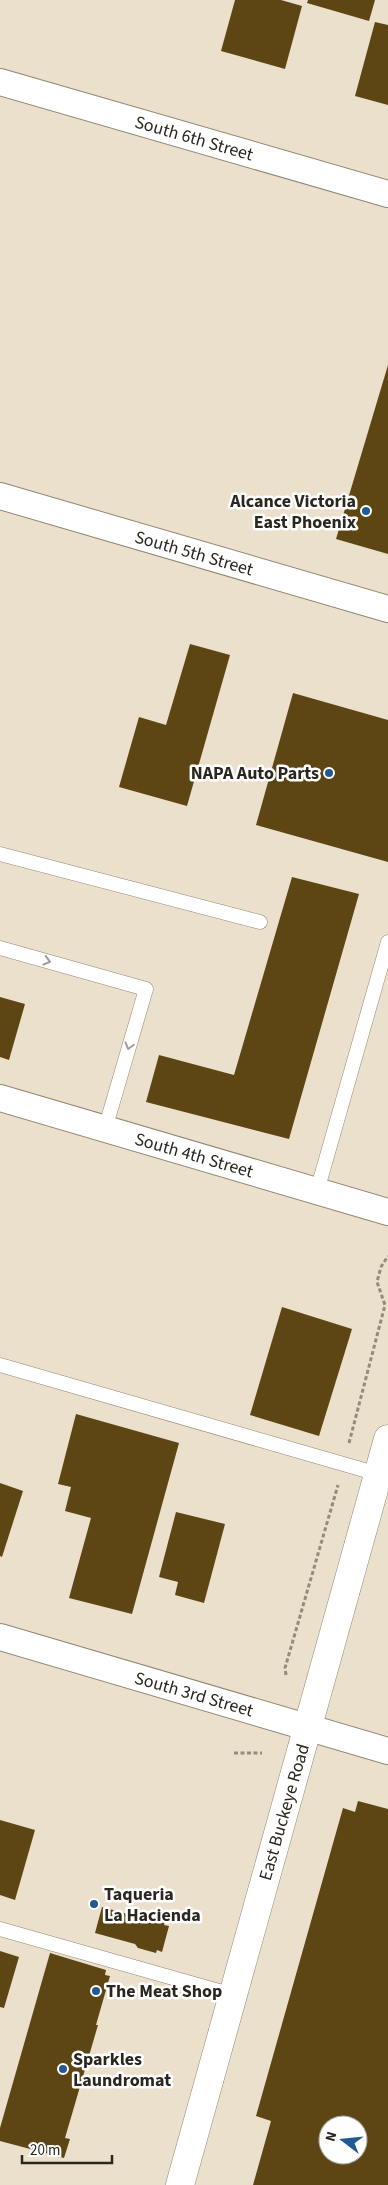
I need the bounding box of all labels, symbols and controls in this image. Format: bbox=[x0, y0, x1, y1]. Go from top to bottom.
street label: South 6th Street bbox=[132, 110, 256, 167]
place label: Alcance Victoria East Phoenix bbox=[229, 489, 356, 535]
marker: Alcance Victoria East Phoenix bbox=[360, 505, 372, 517]
street label: South 5th Street bbox=[132, 525, 256, 582]
place label: NAPA Auto Parts bbox=[191, 761, 319, 786]
marker: NAPA Auto Parts bbox=[323, 767, 335, 779]
one-way arrow bbox=[43, 955, 51, 966]
one-way arrow bbox=[125, 1042, 135, 1050]
street label: South 4th Street bbox=[132, 1127, 256, 1184]
street label: South 3rd Street bbox=[132, 1666, 256, 1723]
street label: East Buckeye Road bbox=[253, 1741, 316, 1883]
place label: Taqueria La Hacienda bbox=[104, 1882, 201, 1928]
marker: Taqueria La Hacienda bbox=[88, 1898, 100, 1910]
place label: The Meat Shop bbox=[106, 1979, 222, 2004]
marker: The Meat Shop bbox=[90, 1985, 102, 1997]
place label: Sparkles Laundromat bbox=[73, 2047, 171, 2093]
marker: Sparkles Laundromat bbox=[57, 2063, 69, 2075]
north arrow bbox=[318, 2115, 368, 2165]
text: N bbox=[321, 2129, 342, 2144]
scale bar bbox=[22, 2132, 112, 2164]
text: 20 m bbox=[30, 2140, 60, 2161]

